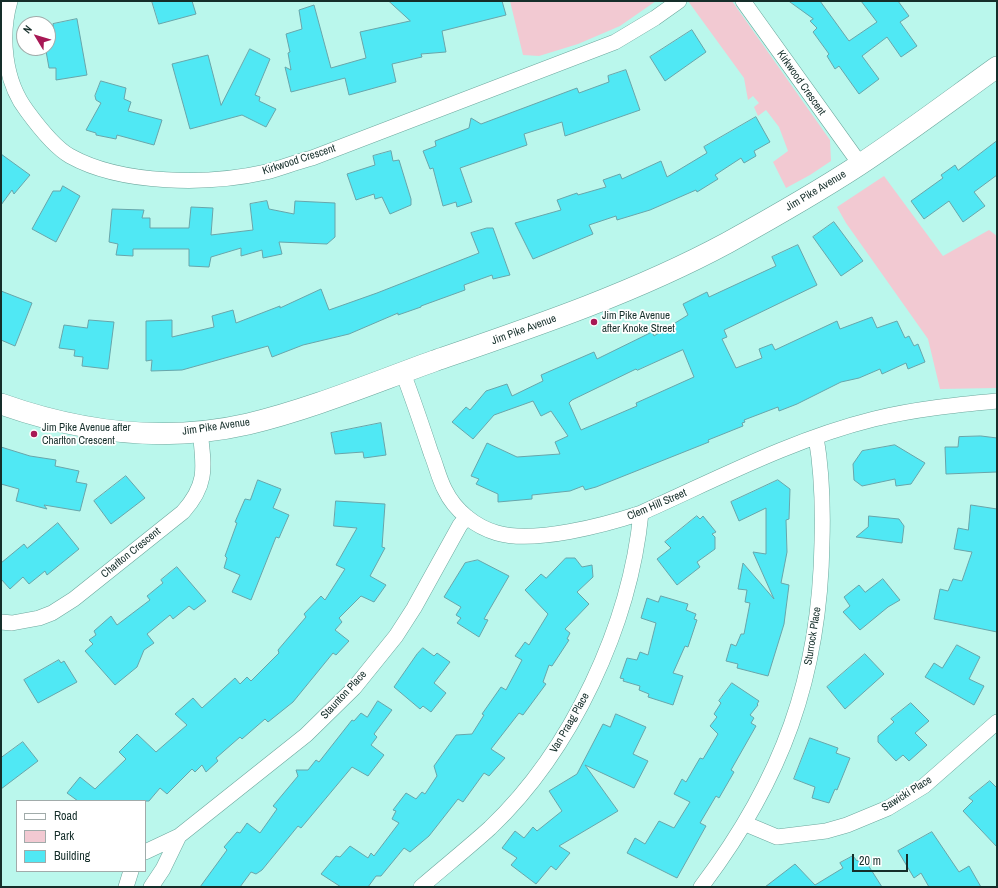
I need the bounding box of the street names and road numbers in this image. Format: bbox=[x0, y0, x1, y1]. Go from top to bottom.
street label: Kirkwood Crescent bbox=[774, 48, 828, 118]
street label: Kirkwood Crescent bbox=[261, 142, 337, 178]
street label: Jim Pike Avenue bbox=[783, 168, 849, 214]
street label: Jim Pike Avenue bbox=[490, 312, 558, 348]
street label: Jim Pike Avenue bbox=[181, 416, 251, 438]
street label: Clem Hill Street bbox=[625, 487, 689, 523]
street label: Charlton Crescent bbox=[99, 525, 163, 581]
street label: Sturrock Place bbox=[802, 606, 824, 666]
street label: Staunton Place bbox=[318, 668, 370, 722]
street label: Van Praag Place bbox=[548, 691, 592, 755]
street label: Sawicki Place bbox=[879, 773, 935, 815]

